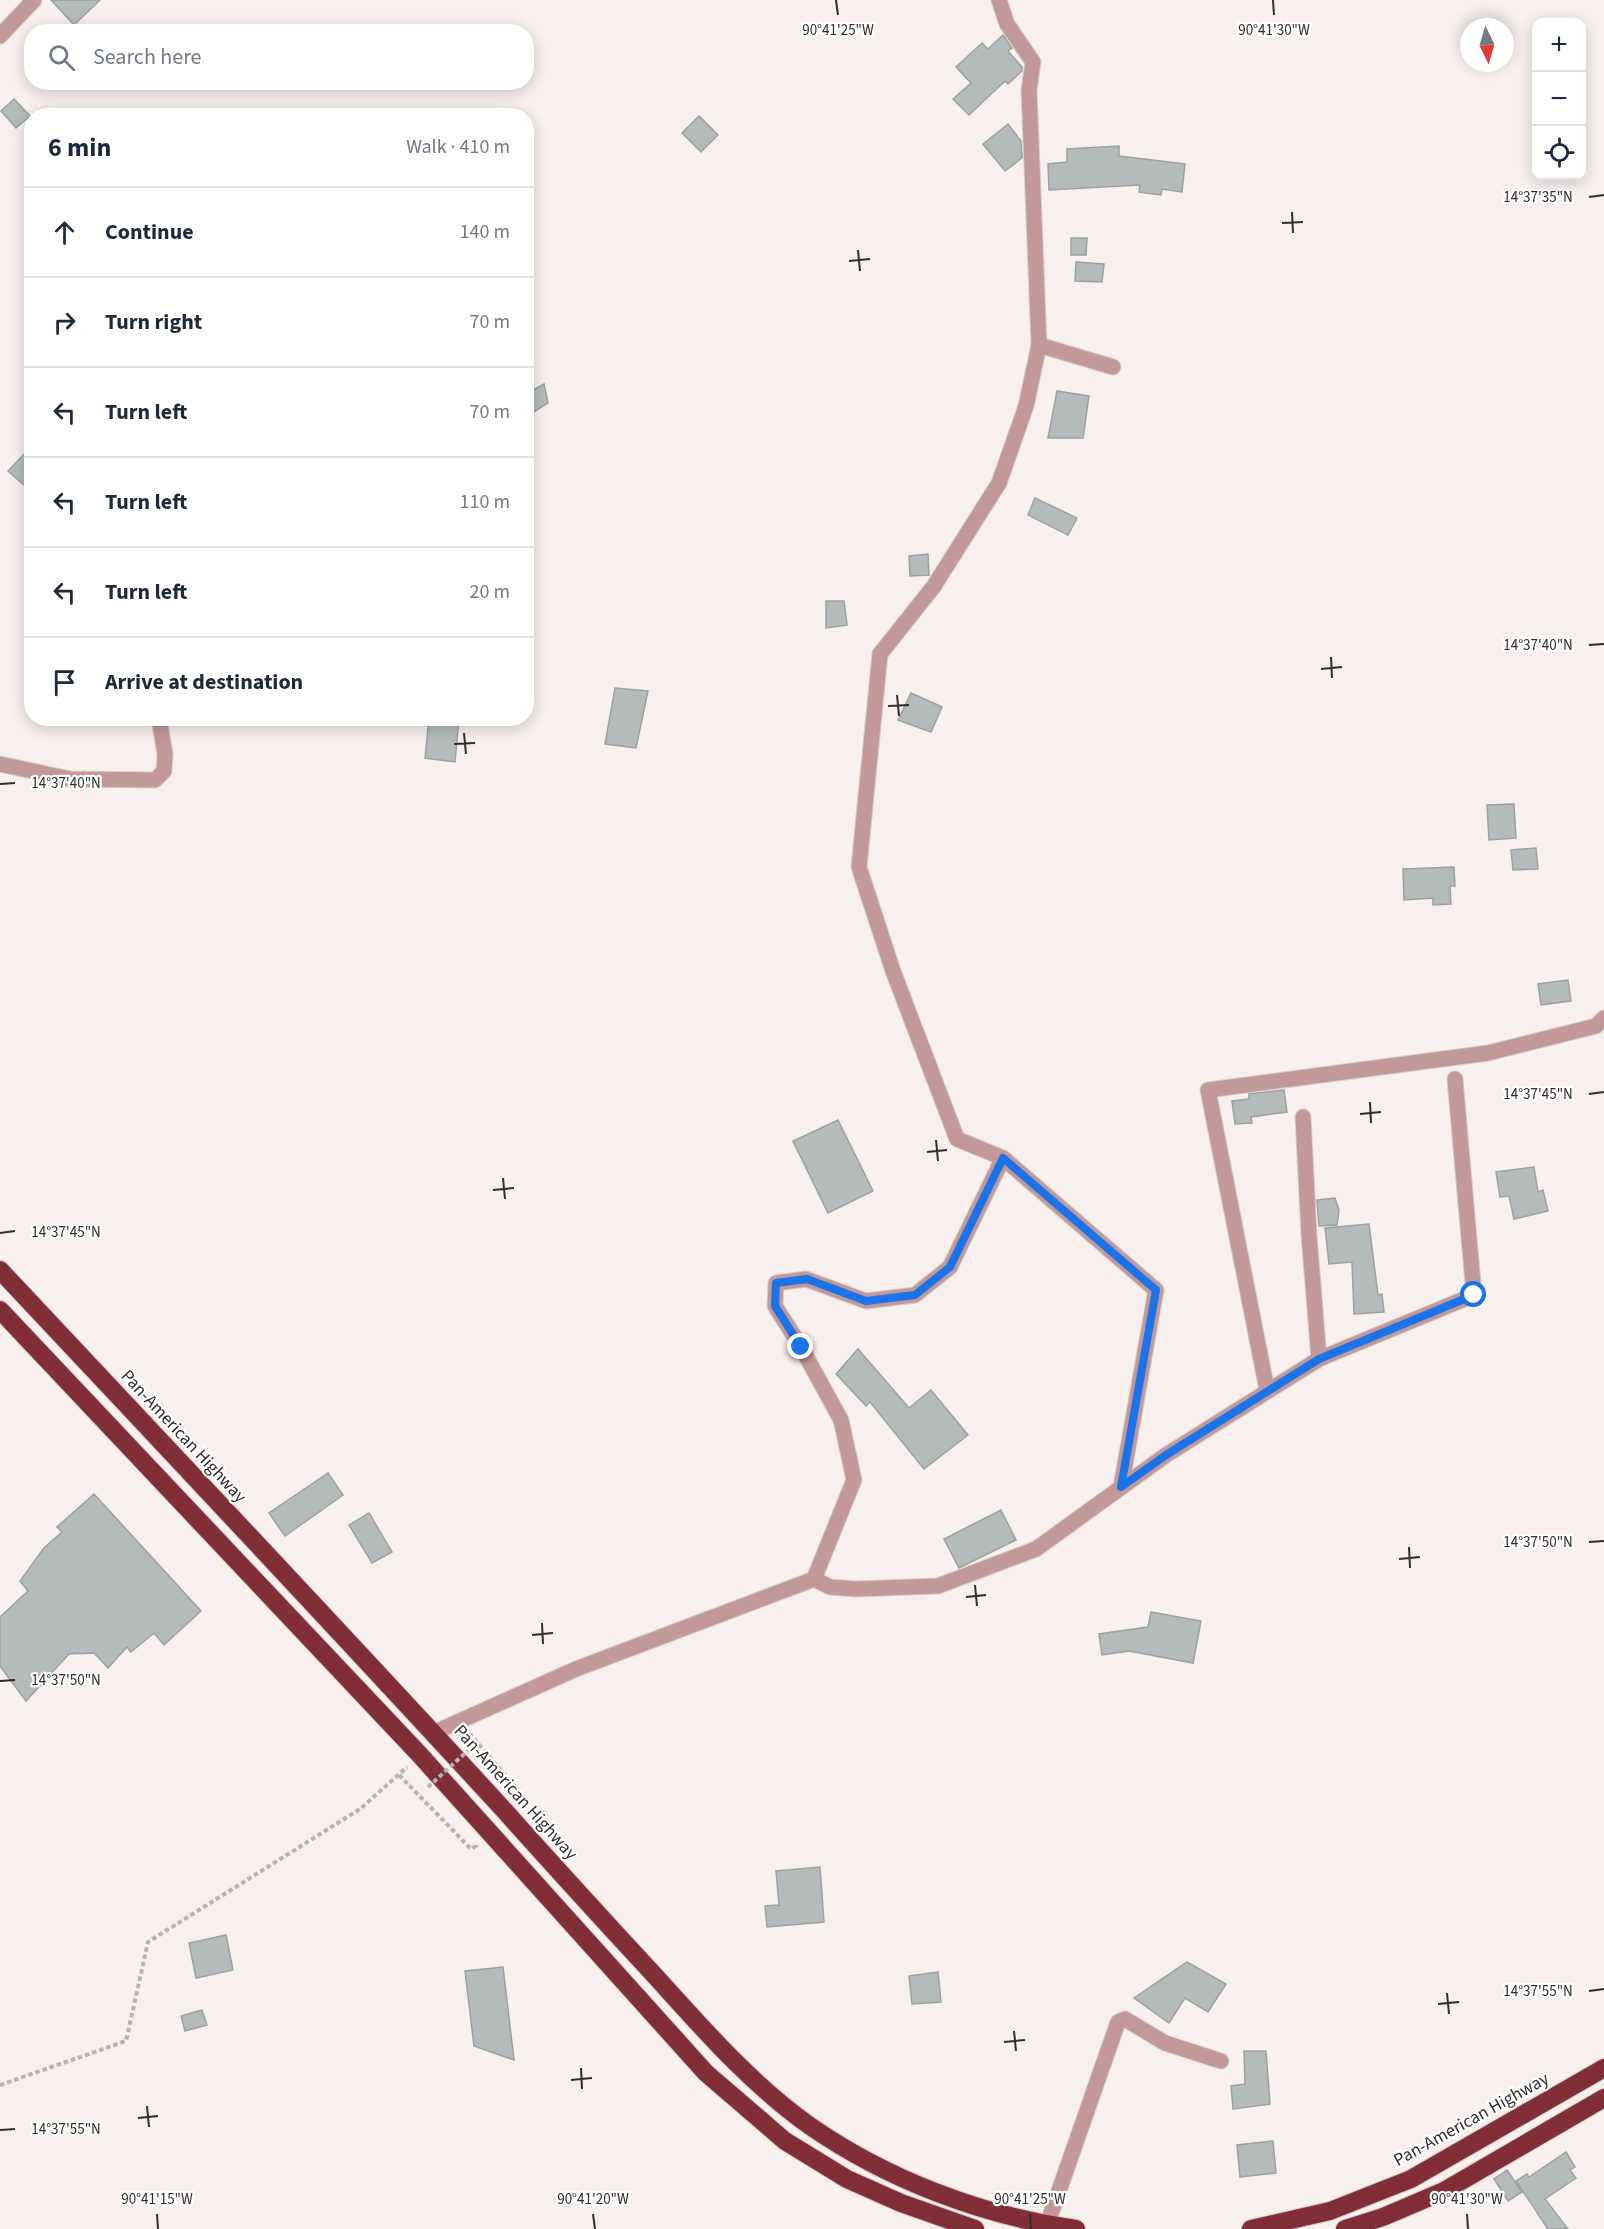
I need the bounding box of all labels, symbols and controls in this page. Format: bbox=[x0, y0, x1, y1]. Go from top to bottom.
north arrow bbox=[1460, 18, 1514, 72]
map controls bbox=[1532, 18, 1586, 180]
button: + bbox=[1532, 18, 1586, 72]
text: 90°41'25"W bbox=[802, 20, 874, 41]
text: 90°41'30"W bbox=[1238, 20, 1310, 41]
search box bbox=[24, 24, 534, 90]
icon: search bbox=[45, 41, 78, 74]
text: Search here bbox=[93, 41, 201, 73]
button: − bbox=[1532, 72, 1586, 126]
button: locate bbox=[1532, 126, 1586, 180]
text: 6 min bbox=[48, 129, 111, 166]
text: Walk · 410 m bbox=[406, 133, 510, 161]
text: 14°37'35"N bbox=[1503, 187, 1573, 208]
icon: ahead bbox=[48, 216, 81, 249]
text: Continue bbox=[105, 216, 194, 248]
text: 140 m bbox=[460, 218, 510, 246]
icon: right bbox=[48, 306, 81, 339]
text: Turn right bbox=[105, 306, 202, 338]
text: 70 m bbox=[470, 308, 510, 336]
icon: left bbox=[48, 396, 81, 429]
text: Turn left bbox=[105, 396, 187, 428]
text: 70 m bbox=[470, 398, 510, 426]
icon: left bbox=[48, 486, 81, 519]
text: Turn left bbox=[105, 486, 187, 518]
text: 110 m bbox=[460, 488, 510, 516]
icon: left bbox=[48, 576, 81, 609]
text: Turn left bbox=[105, 576, 187, 608]
text: 20 m bbox=[470, 578, 510, 606]
text: 14°37'40"N bbox=[1503, 635, 1573, 656]
icon: arrive bbox=[48, 666, 81, 699]
text: Arrive at destination bbox=[105, 666, 303, 698]
text: 14°37'40"N bbox=[31, 773, 101, 794]
text: 14°37'45"N bbox=[1503, 1084, 1573, 1105]
text: 14°37'45"N bbox=[31, 1222, 101, 1243]
route start bbox=[1460, 1281, 1486, 1307]
route end bbox=[787, 1333, 813, 1359]
street label: Pan-American Highway bbox=[115, 1364, 253, 1509]
text: 14°37'50"N bbox=[1503, 1532, 1573, 1553]
text: 14°37'50"N bbox=[31, 1670, 101, 1691]
street label: Pan-American Highway bbox=[448, 1719, 584, 1866]
text: 14°37'55"N bbox=[1503, 1981, 1573, 2002]
street label: Pan-American Highway bbox=[1389, 2066, 1554, 2173]
text: 14°37'55"N bbox=[31, 2119, 101, 2140]
text: 90°41'15"W bbox=[121, 2189, 193, 2210]
text: 90°41'20"W bbox=[557, 2189, 629, 2210]
text: 90°41'25"W bbox=[994, 2189, 1066, 2210]
text: 90°41'30"W bbox=[1431, 2189, 1503, 2210]

